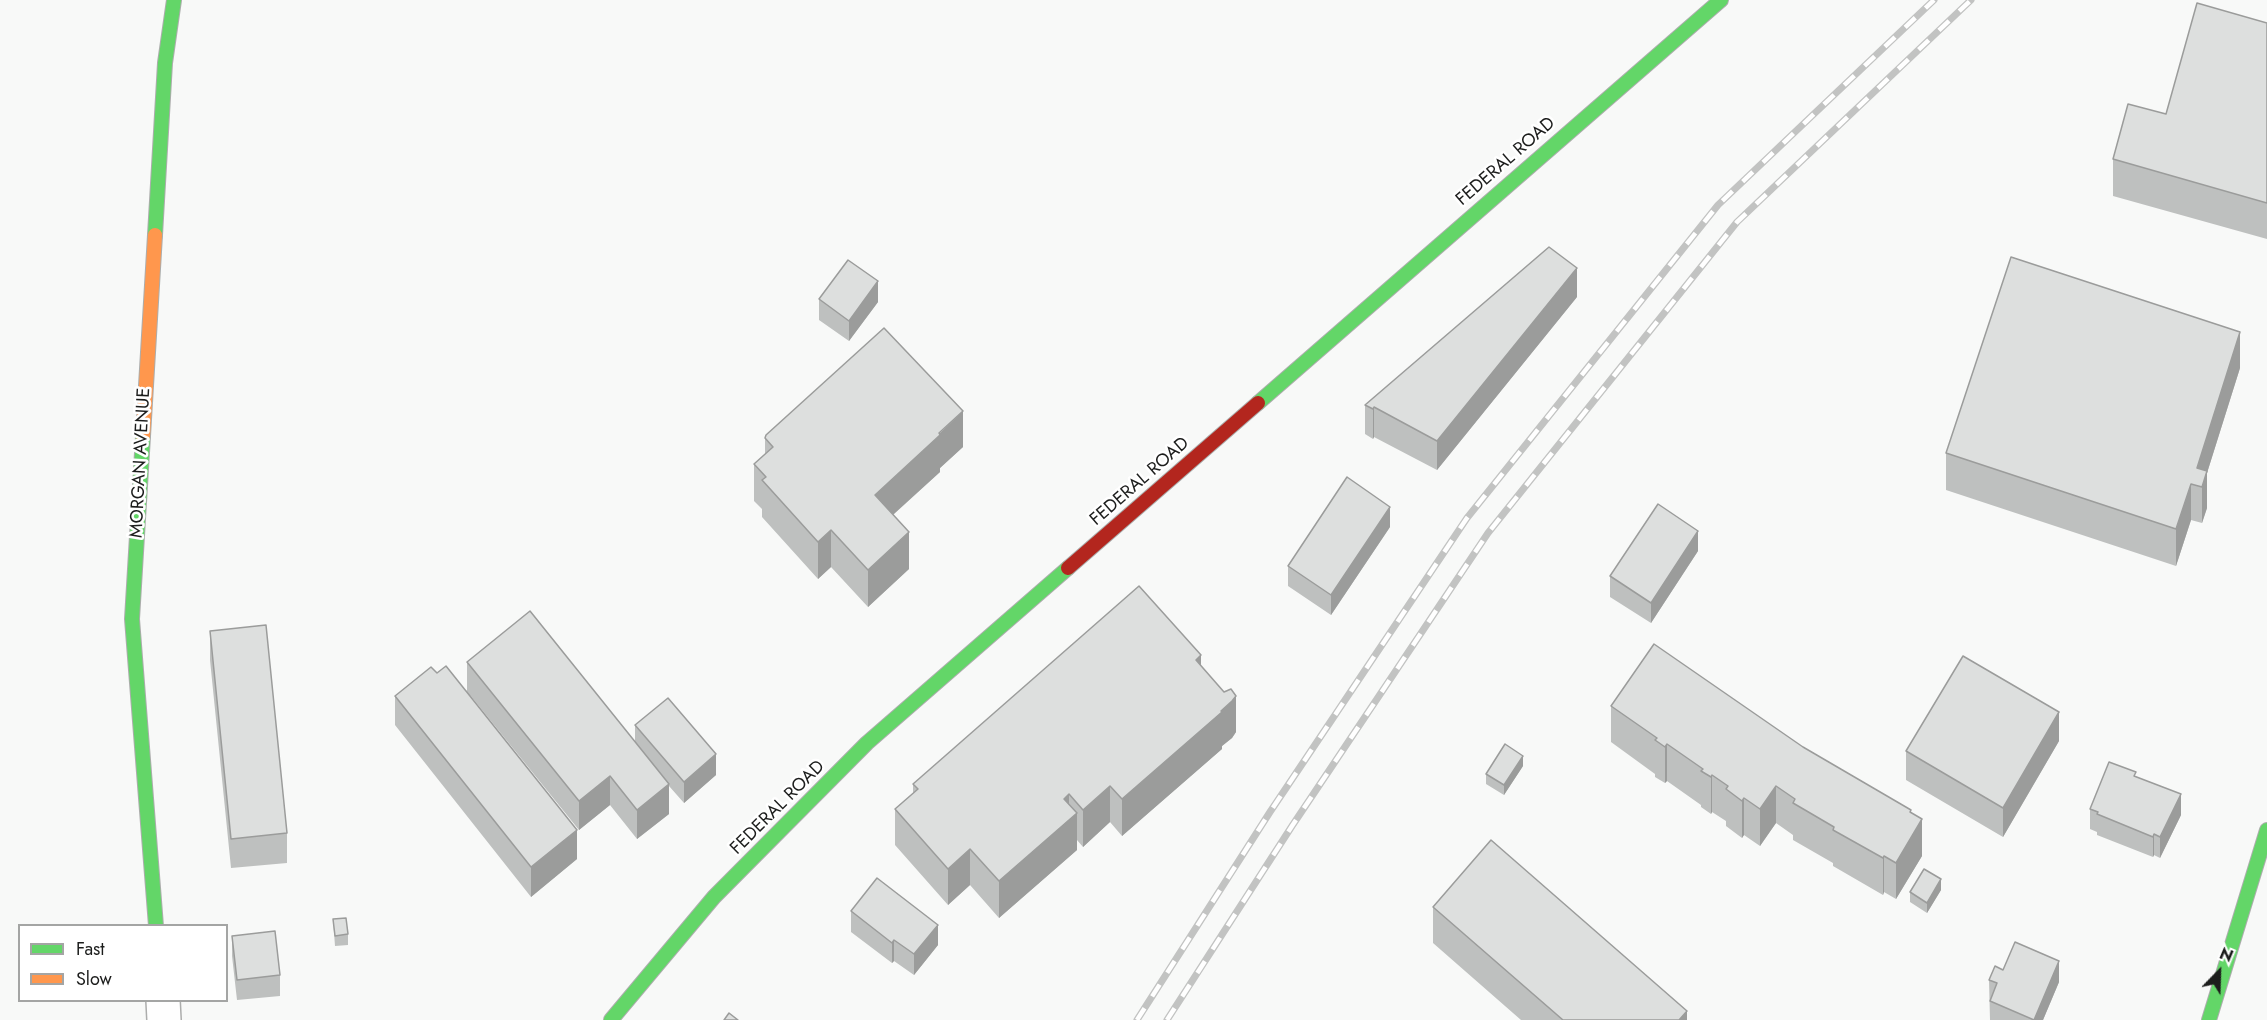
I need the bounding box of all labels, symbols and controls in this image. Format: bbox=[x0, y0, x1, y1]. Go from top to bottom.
street label: FEDERAL ROAD bbox=[1452, 113, 1560, 211]
street label: MORGAN AVENUE bbox=[126, 387, 156, 539]
street label: FEDERAL ROAD bbox=[1086, 433, 1194, 531]
street label: FEDERAL ROAD bbox=[726, 756, 830, 860]
legend bbox=[18, 924, 228, 1002]
text: Fast bbox=[76, 936, 105, 962]
north arrow bbox=[2189, 942, 2249, 1002]
text: N bbox=[2216, 942, 2237, 968]
text: Slow bbox=[76, 966, 112, 992]

